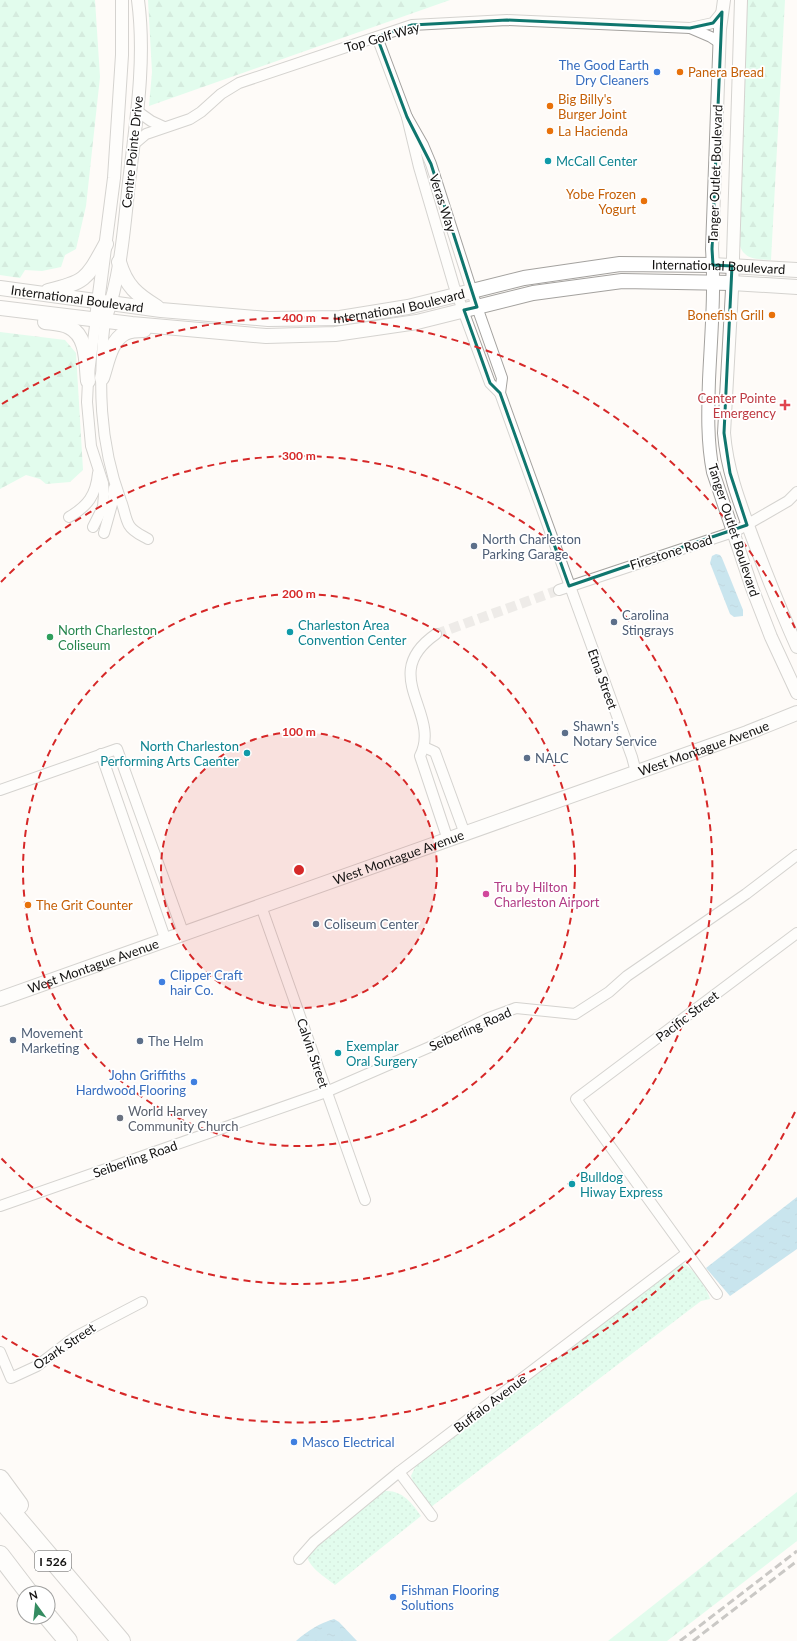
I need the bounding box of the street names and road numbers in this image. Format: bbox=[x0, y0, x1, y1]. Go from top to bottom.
street label: Top Golf Way bbox=[343, 19, 422, 55]
street label: Centre Pointe Drive bbox=[118, 95, 146, 209]
street label: Tanger Outlet Boulevard bbox=[705, 104, 725, 244]
street label: Veras Way bbox=[426, 172, 460, 234]
street label: International Boulevard bbox=[652, 256, 786, 277]
street label: International Boulevard bbox=[10, 282, 145, 316]
street label: International Boulevard bbox=[333, 285, 466, 326]
street label: Tanger Outlet Boulevard bbox=[705, 462, 763, 598]
street label: Firestone Road bbox=[628, 531, 714, 573]
street label: Etna Street bbox=[585, 647, 621, 712]
street label: West Montague Avenue bbox=[636, 717, 771, 779]
street label: West Montague Avenue bbox=[331, 826, 466, 888]
street label: West Montague Avenue bbox=[26, 935, 161, 996]
street label: Pacific Street bbox=[652, 987, 722, 1045]
street label: Seiberling Road bbox=[426, 1004, 514, 1054]
street label: Calvin Street bbox=[294, 1016, 333, 1090]
street label: Seiberling Road bbox=[91, 1137, 179, 1181]
street label: Ozark Street bbox=[30, 1319, 98, 1373]
street label: Buffalo Avenue bbox=[450, 1370, 530, 1436]
road number: I 526 bbox=[35, 1551, 71, 1571]

